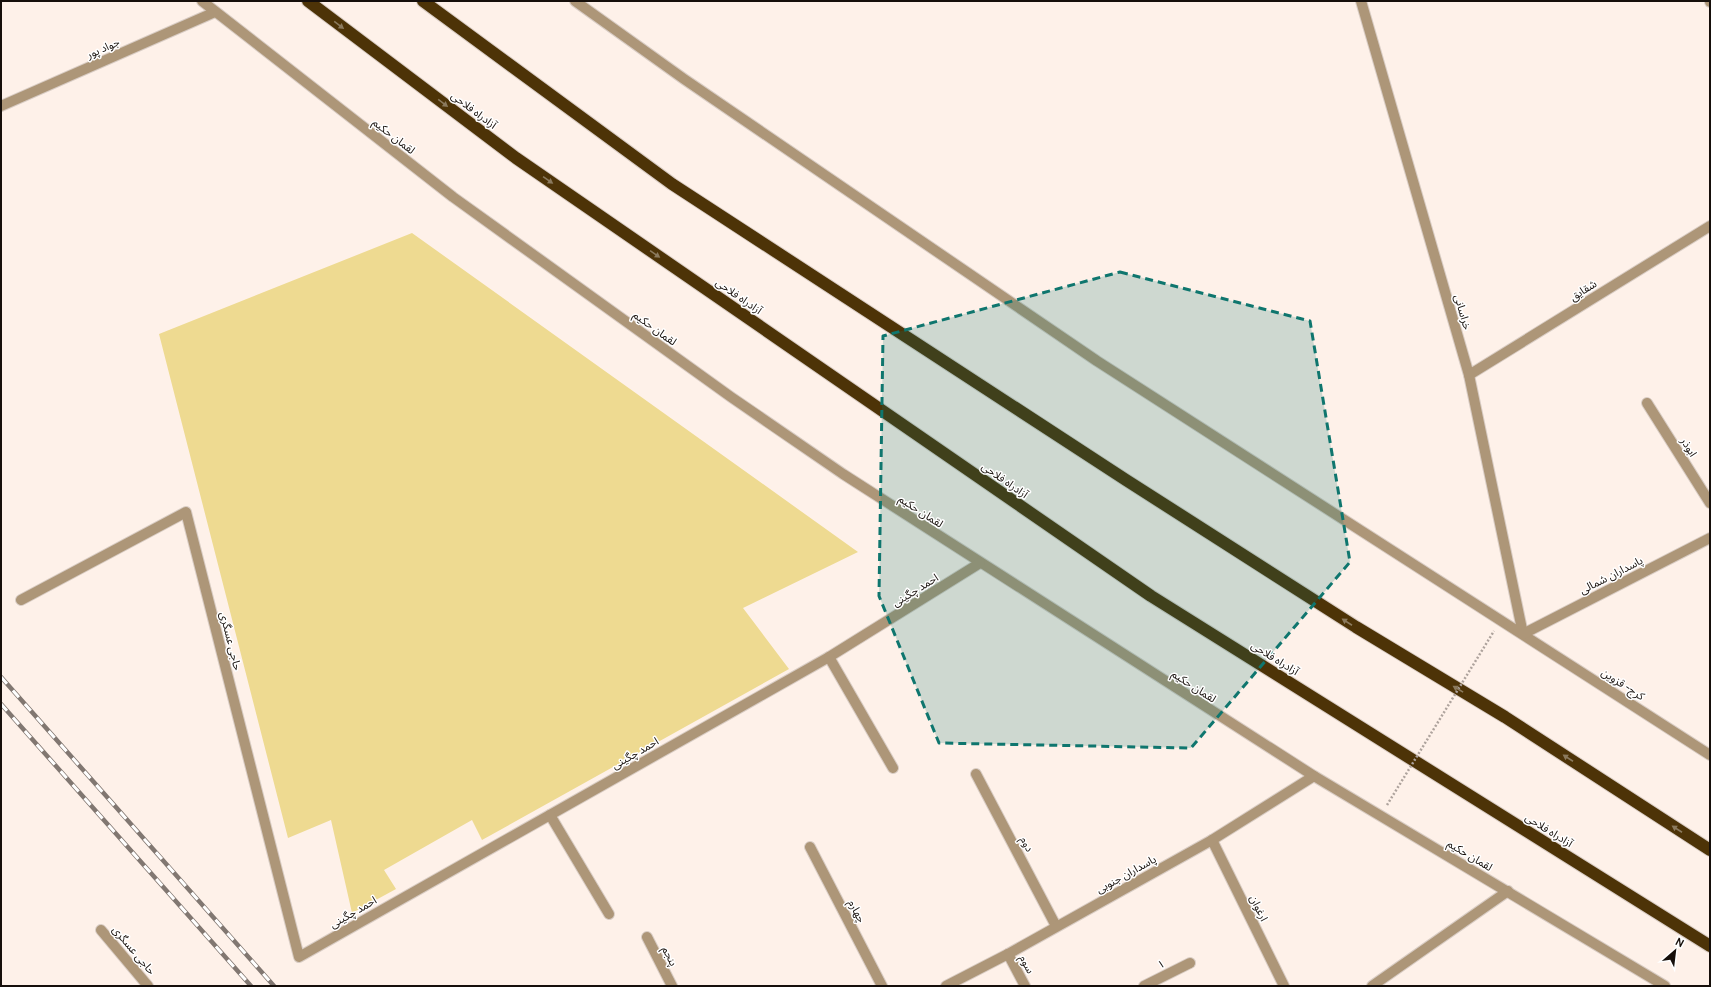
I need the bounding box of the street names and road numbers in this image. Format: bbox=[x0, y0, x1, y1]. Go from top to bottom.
street label: جواد پور bbox=[83, 34, 123, 63]
street label: آزادراه فلاحی bbox=[448, 88, 500, 132]
street label: لقمان حکیم bbox=[369, 115, 418, 159]
street label: آزادراه فلاحی bbox=[713, 275, 766, 318]
street label: شقایق bbox=[1567, 276, 1600, 304]
street label: خراسانی bbox=[1451, 293, 1475, 332]
street label: لقمان حکیم bbox=[629, 308, 680, 350]
street label: ابوذر bbox=[1677, 434, 1700, 459]
street label: آزادراه فلاحی bbox=[979, 459, 1032, 502]
street label: لقمان حکیم bbox=[895, 491, 946, 532]
street label: پاسداران شمالی bbox=[1577, 553, 1645, 598]
street label: احمد چگینی bbox=[889, 570, 941, 611]
street label: حاجی عسگری bbox=[217, 610, 245, 672]
street label: آزادراه فلاحی bbox=[1249, 638, 1302, 679]
street label: کرج- قزوین bbox=[1598, 665, 1648, 704]
street label: لقمان حکیم bbox=[1168, 666, 1219, 707]
street label: احمد چگینی bbox=[609, 734, 661, 773]
street label: آزادراه فلاحی bbox=[1523, 810, 1576, 851]
street label: دوم bbox=[1016, 834, 1037, 855]
street label: لقمان حکیم bbox=[1444, 836, 1495, 876]
street label: پاسداران جنوبی bbox=[1094, 852, 1159, 897]
street label: احمد چگینی bbox=[327, 893, 379, 932]
street label: ارغوان bbox=[1247, 893, 1271, 923]
street label: چهارم bbox=[844, 897, 869, 926]
street label: حاجی عسگری bbox=[109, 923, 159, 978]
street label: پنجم bbox=[657, 944, 681, 969]
street label: سوم bbox=[1015, 952, 1038, 977]
street label: ۱ bbox=[1155, 956, 1167, 972]

